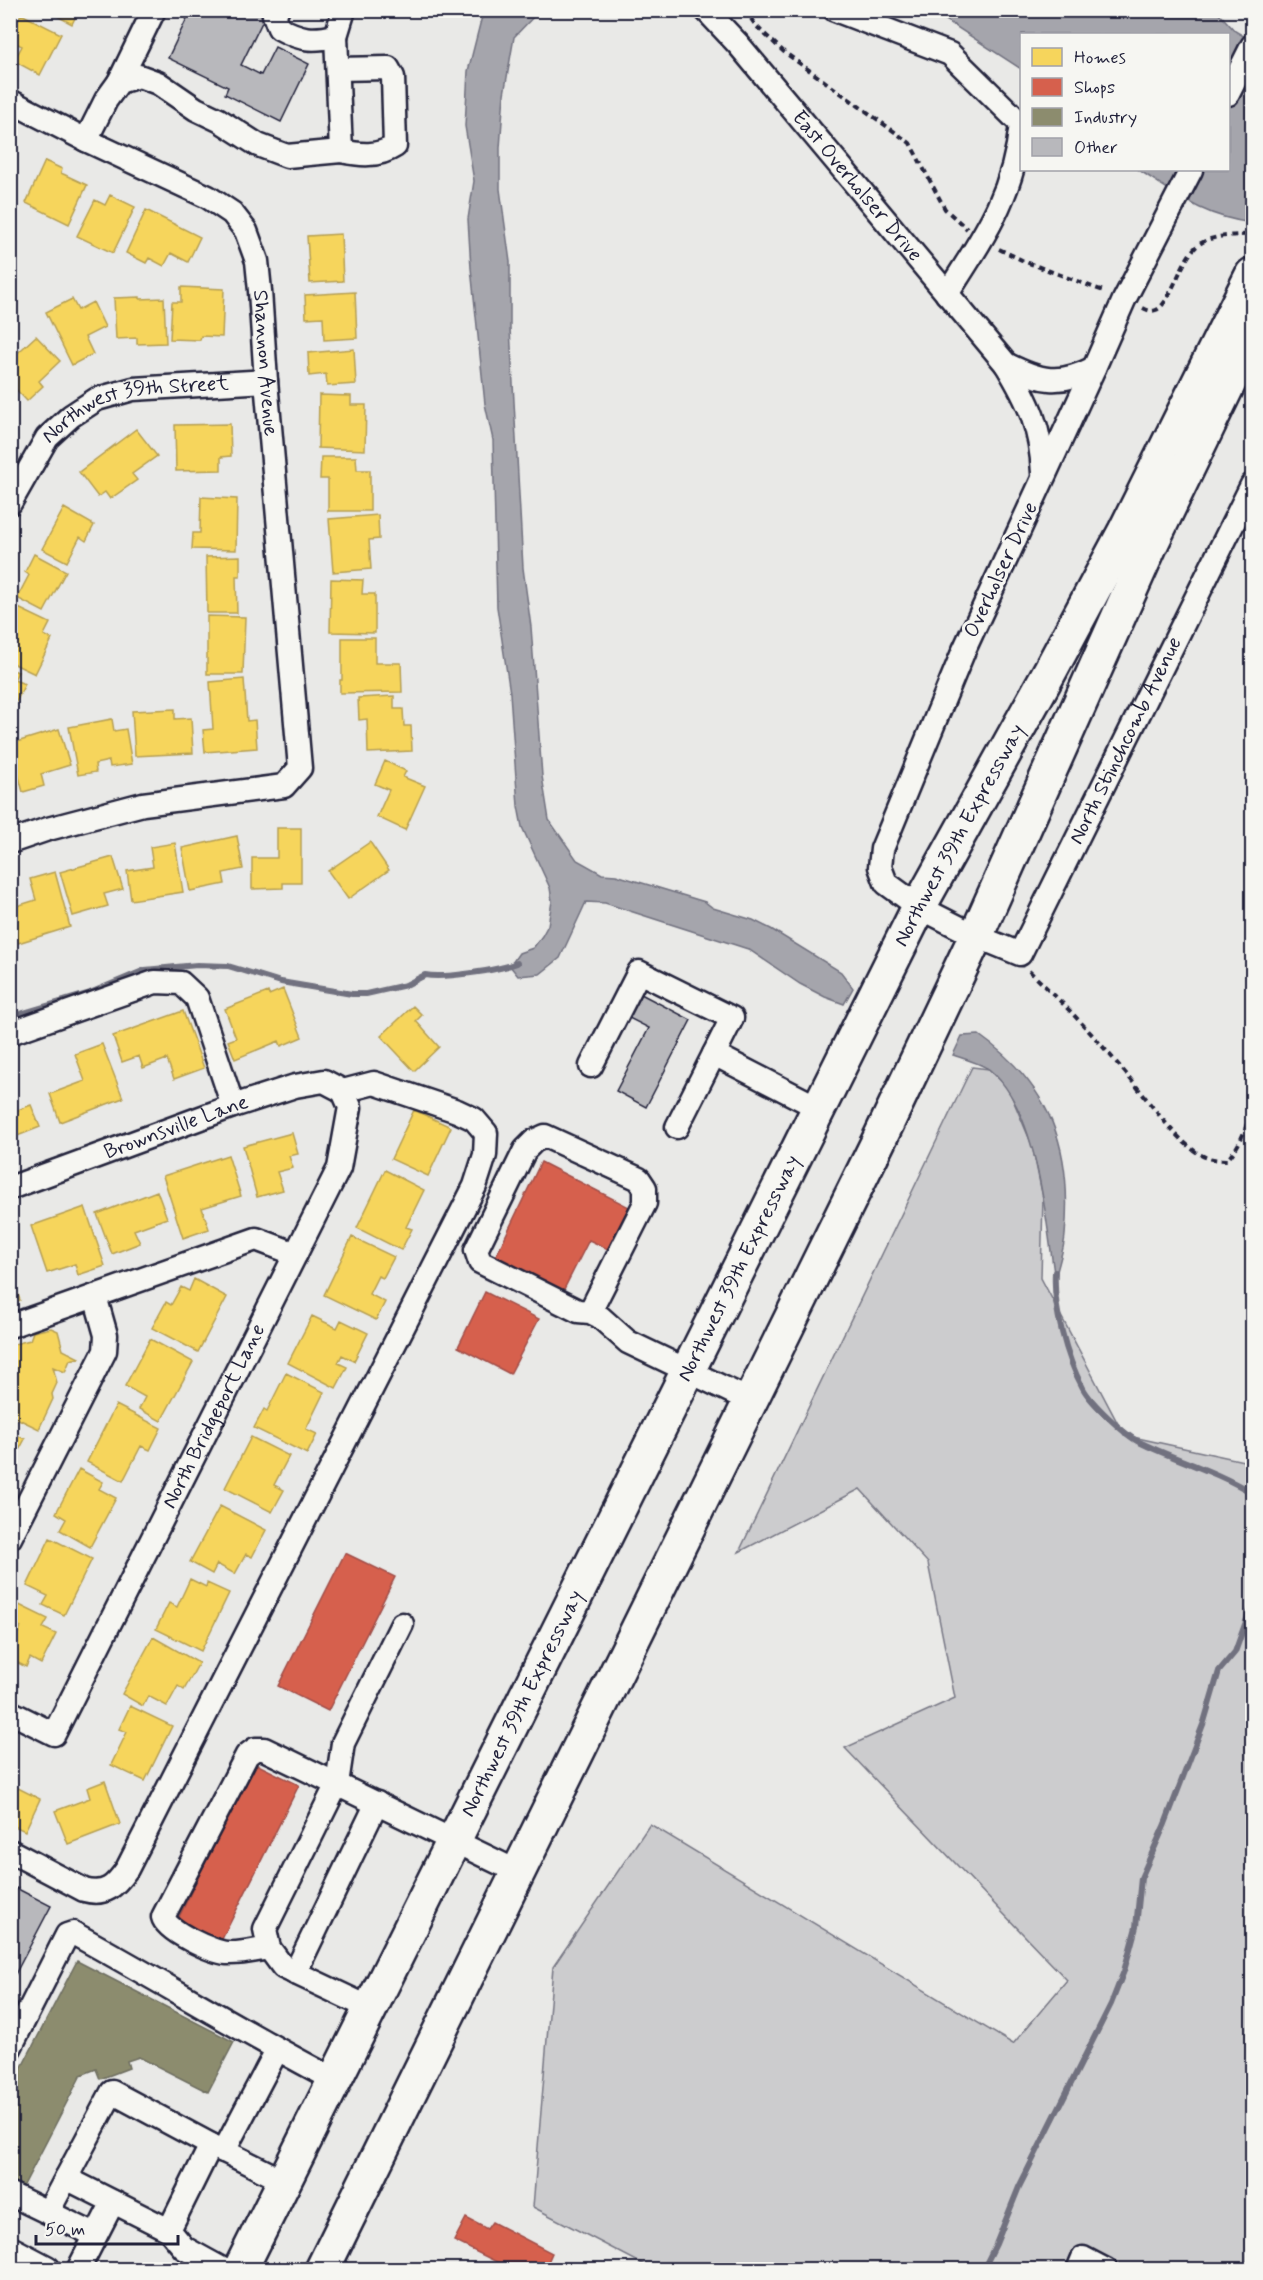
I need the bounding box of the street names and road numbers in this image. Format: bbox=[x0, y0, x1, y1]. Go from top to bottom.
street label: East Overholser Drive bbox=[785, 104, 929, 268]
street label: Shannon Avenue bbox=[246, 289, 285, 437]
street label: Northwest 39th Street bbox=[36, 369, 230, 450]
street label: Overholser Drive bbox=[957, 498, 1045, 642]
street label: North Stinchcomb Avenue bbox=[1062, 632, 1189, 849]
street label: Northwest 39th Expressway bbox=[887, 719, 1032, 951]
street label: Brownsville Lane bbox=[100, 1088, 252, 1166]
street label: Northwest 39th Expressway bbox=[671, 1150, 807, 1386]
street label: North Bridgeport Lane bbox=[156, 1319, 272, 1513]
street label: Northwest 39th Expressway bbox=[454, 1585, 590, 1821]

